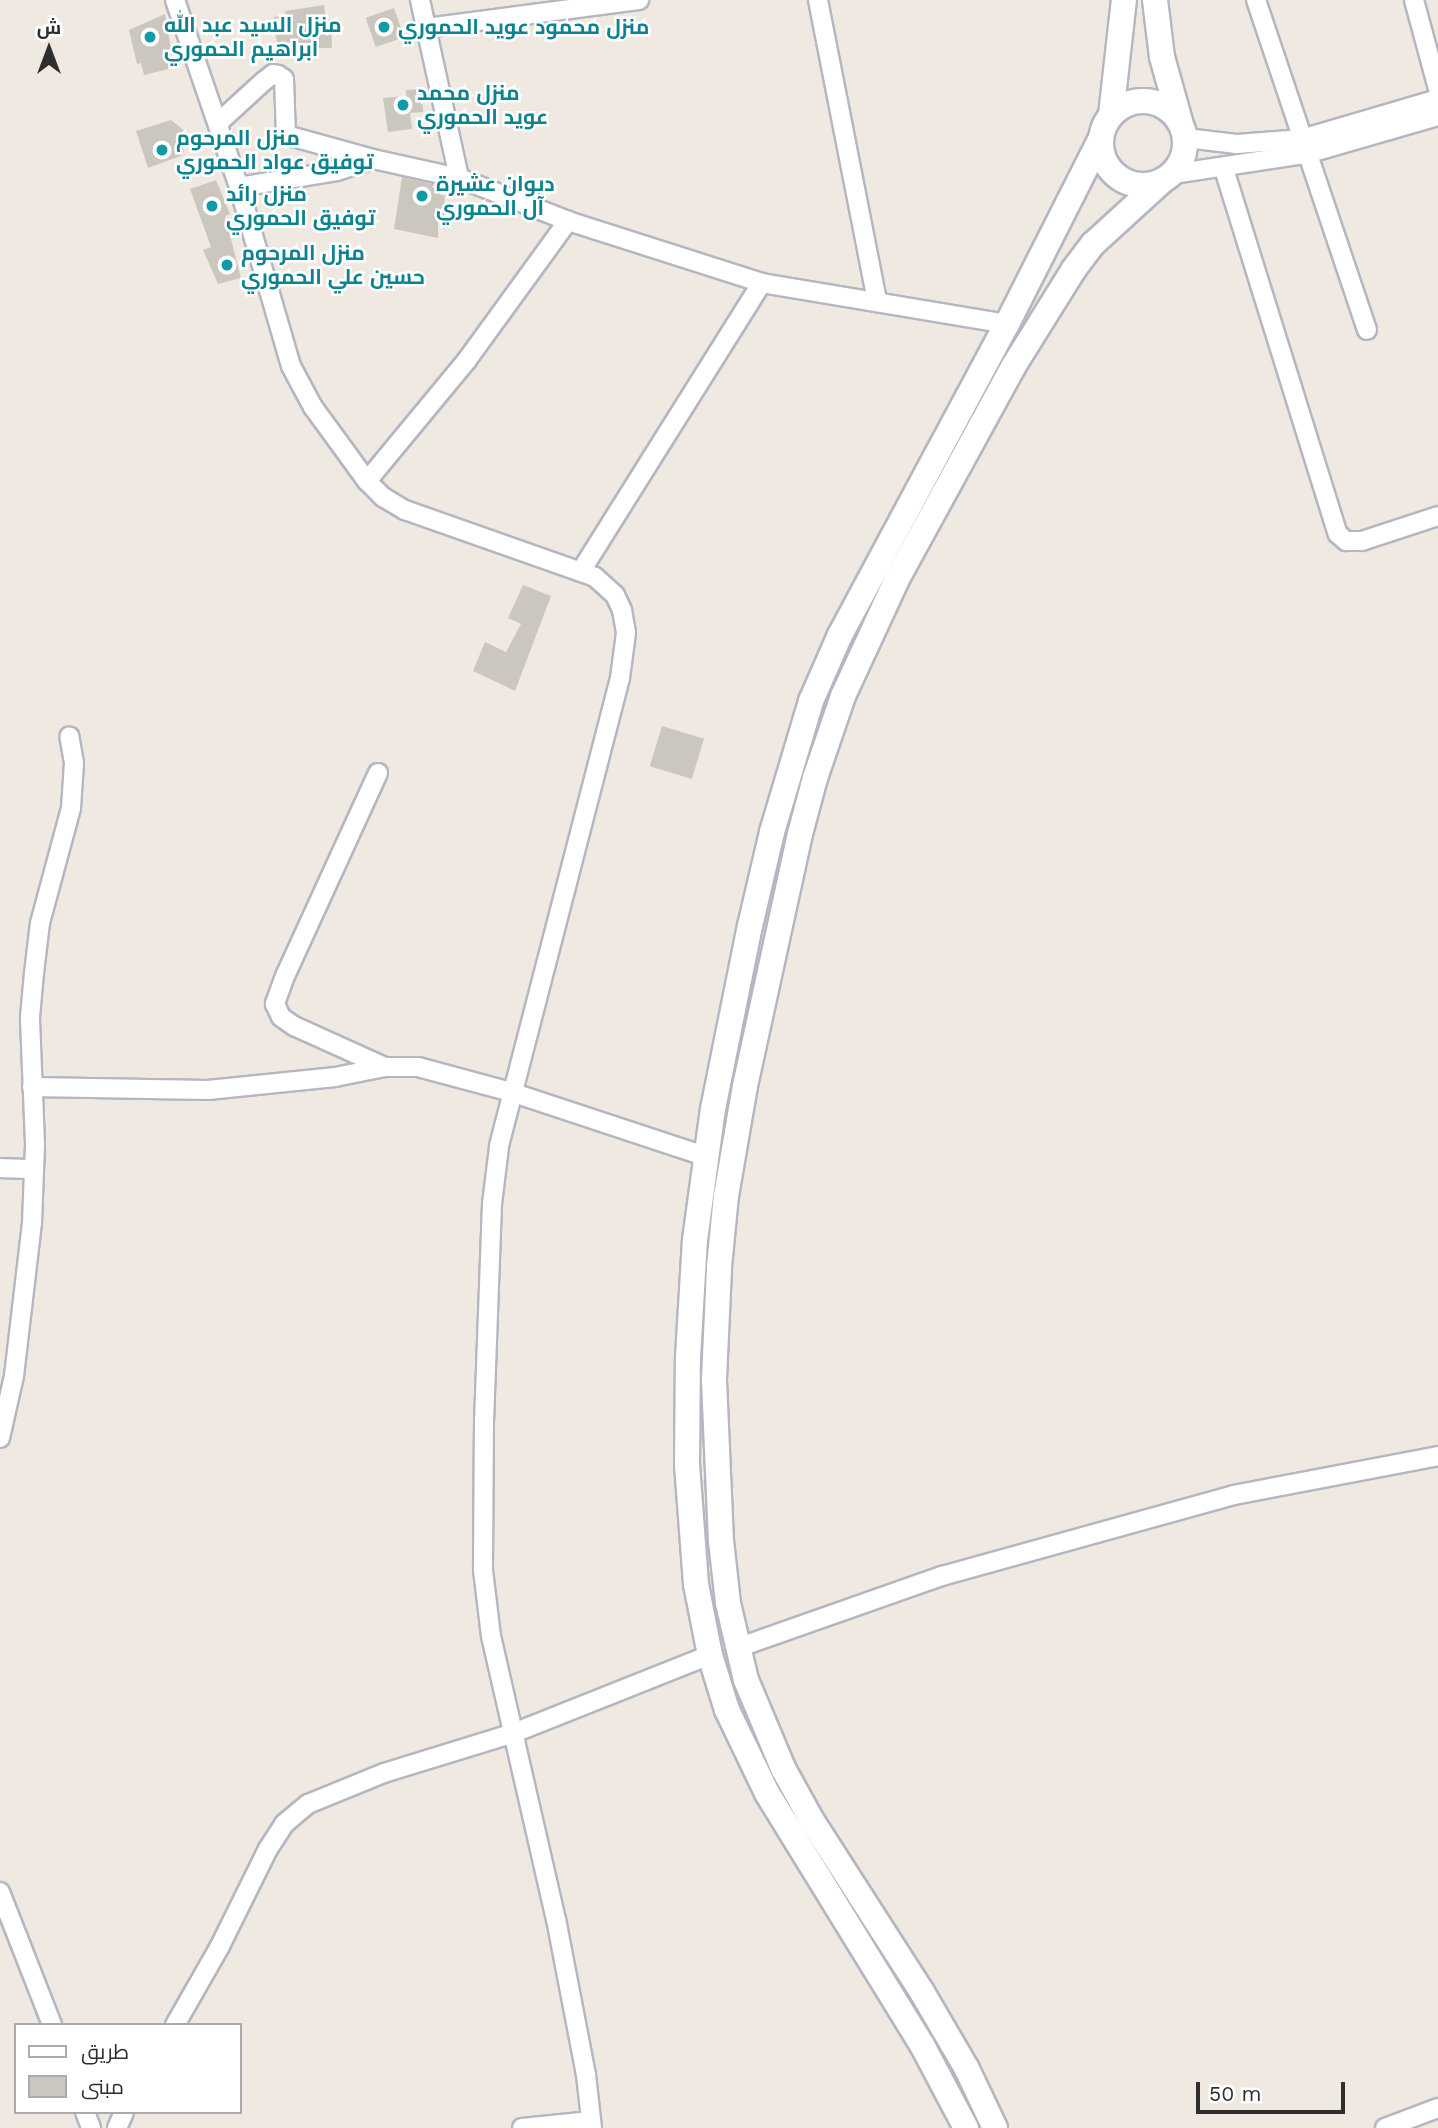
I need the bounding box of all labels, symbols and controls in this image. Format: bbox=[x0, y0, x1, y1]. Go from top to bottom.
place label: منزل السيد عبد الله ابراهيم الحموري bbox=[164, 12, 342, 62]
north arrow bbox=[14, 14, 84, 84]
place label: منزل محمود عويد الحموري bbox=[398, 14, 649, 40]
text: ش bbox=[37, 16, 61, 39]
marker: منزل محمود عويد الحموري bbox=[376, 19, 392, 35]
marker: منزل السيد عبد الله ابراهيم الحموري bbox=[142, 29, 158, 45]
place label: منزل محمد عويد الحموري bbox=[417, 80, 548, 130]
marker: منزل محمد عويد الحموري bbox=[395, 97, 411, 113]
place label: منزل المرحوم توفيق عواد الحموري bbox=[176, 125, 373, 175]
marker: منزل المرحوم توفيق عواد الحموري bbox=[154, 142, 170, 158]
place label: ديوان عشيرة آل الحموري bbox=[436, 171, 555, 221]
place label: منزل رائد توفيق الحموري bbox=[226, 181, 375, 231]
marker: ديوان عشيرة آل الحموري bbox=[414, 188, 430, 204]
marker: منزل رائد توفيق الحموري bbox=[204, 198, 220, 214]
place label: منزل المرحوم حسين علي الحموري bbox=[241, 240, 425, 290]
marker: منزل المرحوم حسين علي الحموري bbox=[219, 257, 235, 273]
legend bbox=[14, 2023, 242, 2114]
text: طريق bbox=[81, 2039, 129, 2064]
scale bar bbox=[1200, 2068, 1349, 2112]
text: مبنى bbox=[81, 2074, 124, 2099]
text: 50 m bbox=[1209, 2081, 1261, 2106]

